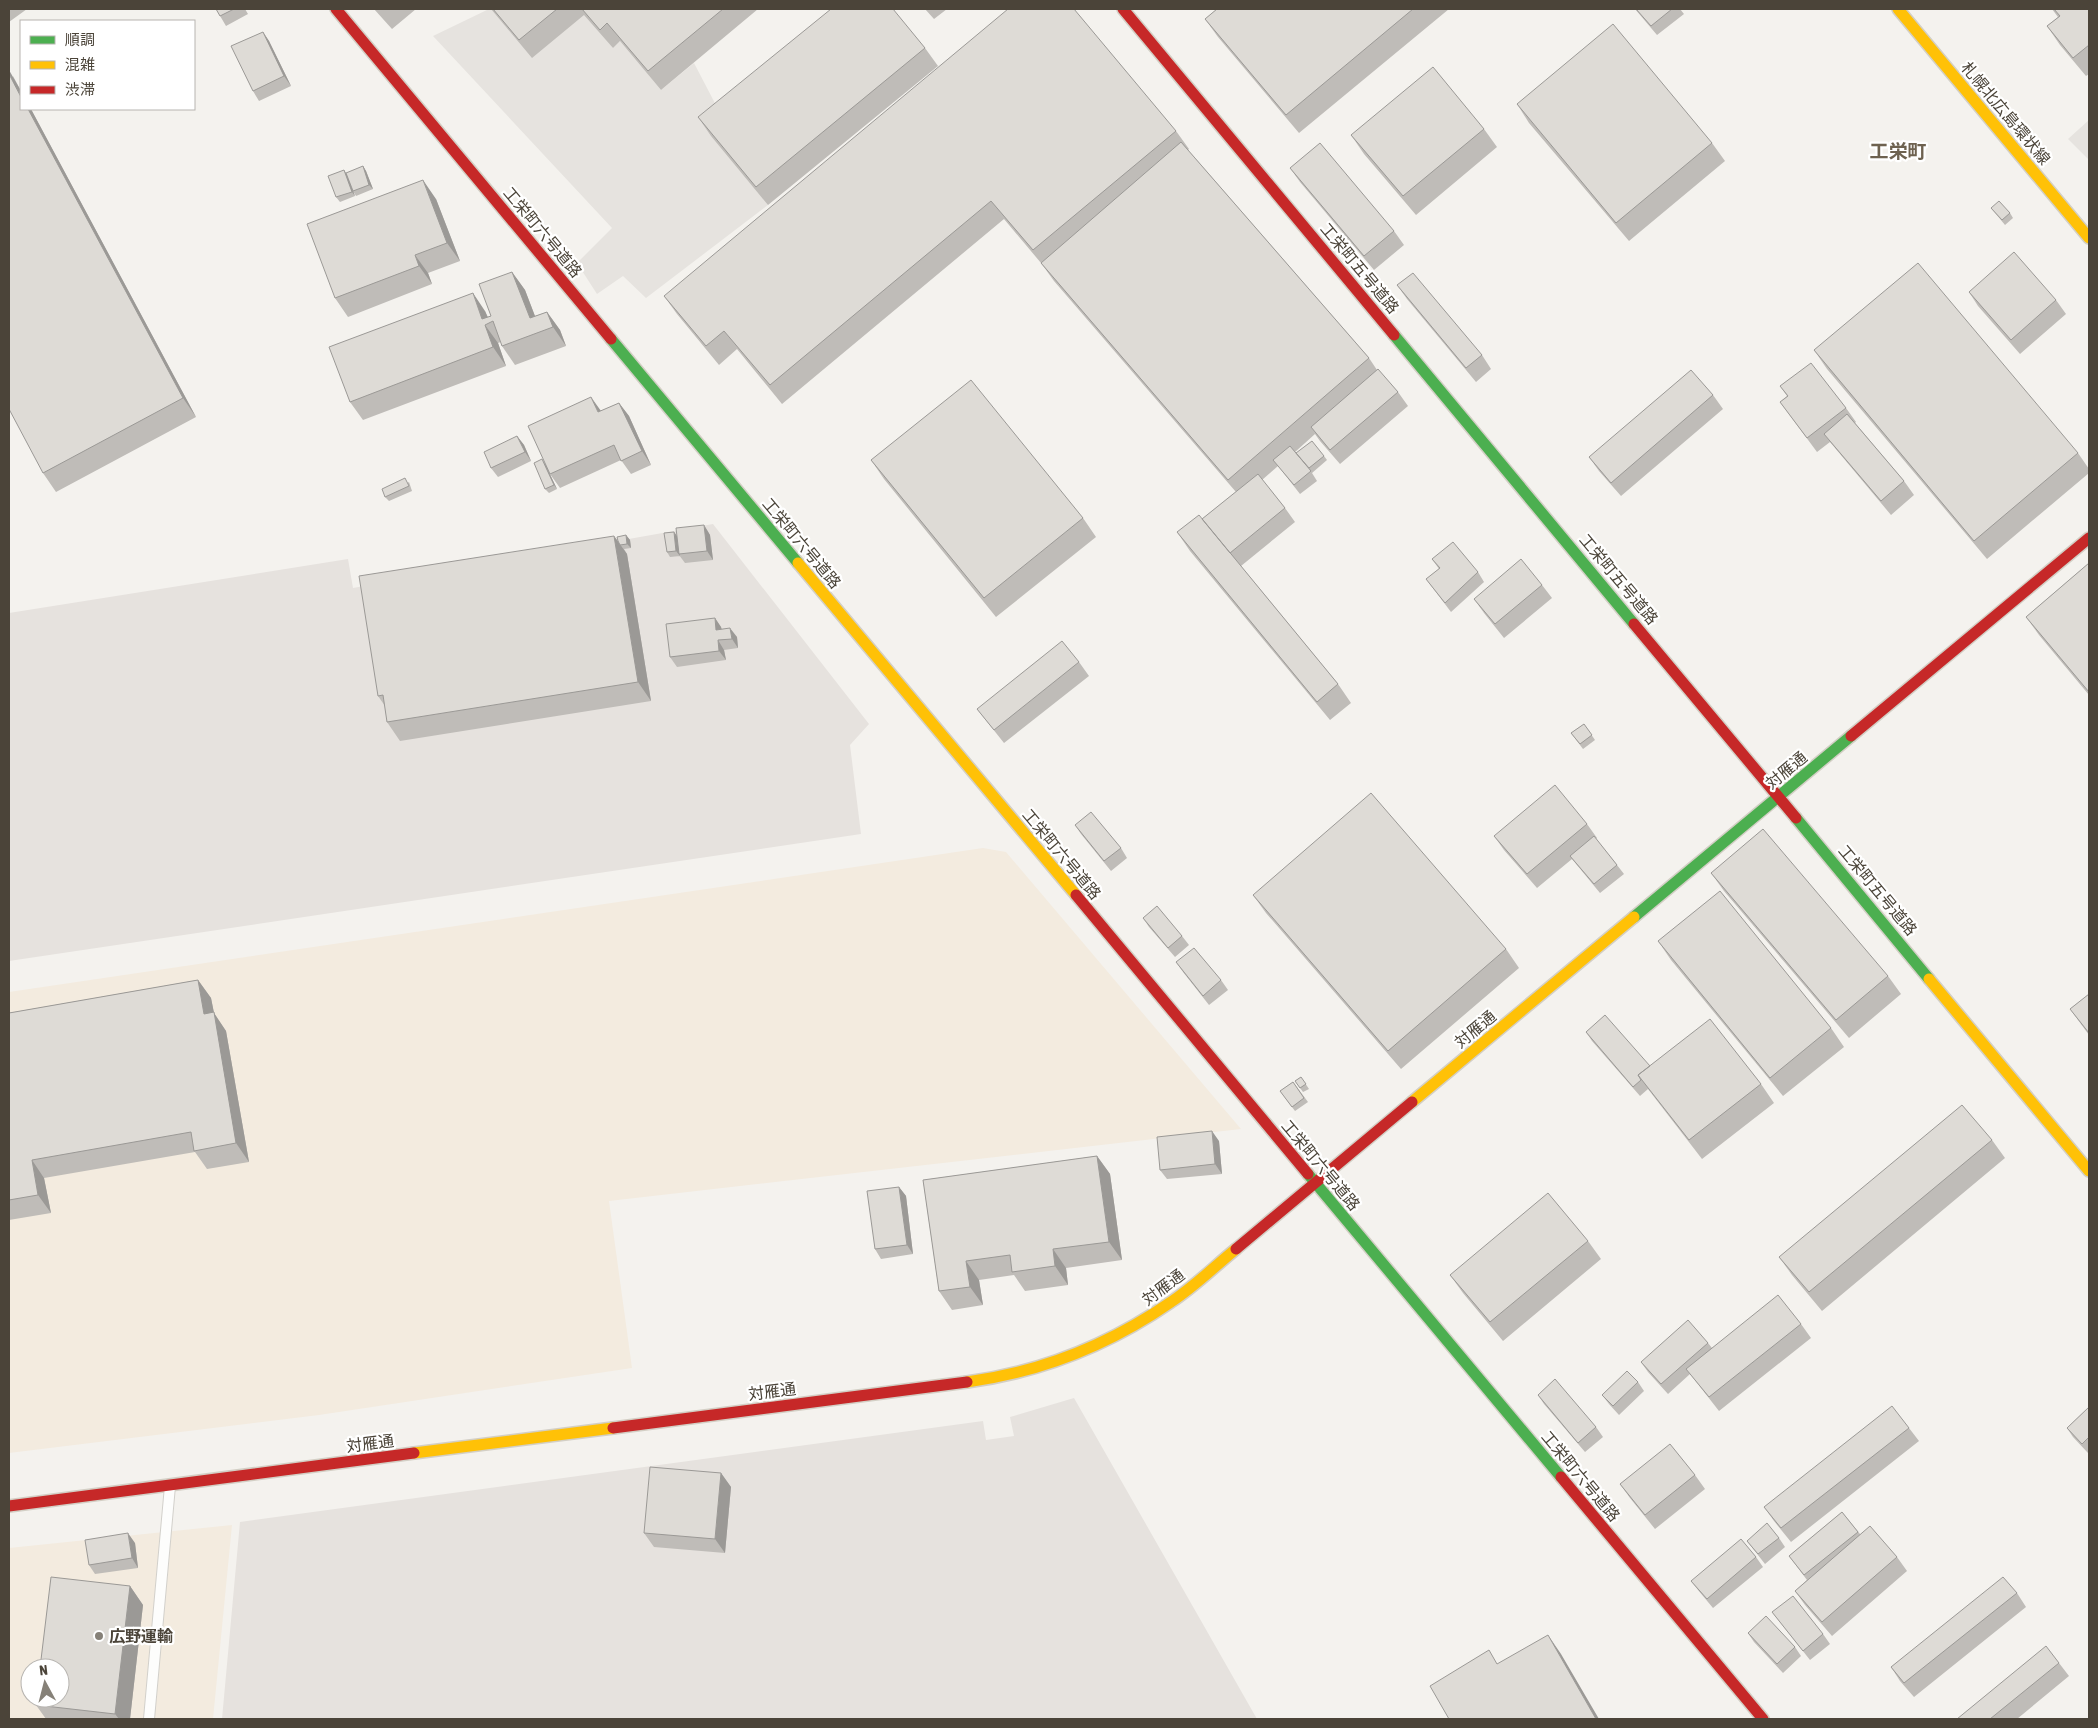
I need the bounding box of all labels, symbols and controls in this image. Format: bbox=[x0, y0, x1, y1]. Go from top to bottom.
legend bbox=[20, 20, 195, 110]
text: 順調 bbox=[65, 31, 95, 48]
text: 混雑 bbox=[65, 56, 95, 73]
street label: 札幌北広島環状線 bbox=[1958, 58, 2054, 168]
text: 渋滞 bbox=[65, 81, 95, 98]
district label: 工栄町 bbox=[1869, 140, 1927, 162]
street label: 工栄町六号道路 bbox=[500, 183, 586, 281]
street label: 工栄町五号道路 bbox=[1317, 219, 1403, 317]
street label: 工栄町六号道路 bbox=[759, 494, 845, 592]
street label: 工栄町五号道路 bbox=[1576, 530, 1662, 628]
street label: 対雁通 bbox=[1762, 748, 1810, 792]
street label: 工栄町六号道路 bbox=[1019, 805, 1105, 903]
street label: 工栄町五号道路 bbox=[1835, 841, 1921, 939]
street label: 対雁通 bbox=[1451, 1007, 1499, 1051]
street label: 工栄町六号道路 bbox=[1278, 1116, 1364, 1214]
street label: 対雁通 bbox=[1138, 1265, 1188, 1309]
street label: 対雁通 bbox=[747, 1379, 797, 1403]
street label: 工栄町六号道路 bbox=[1538, 1427, 1624, 1525]
street label: 対雁通 bbox=[345, 1431, 395, 1455]
place label: 広野運輸 bbox=[109, 1627, 173, 1645]
marker: 広野運輸 bbox=[93, 1630, 105, 1642]
north arrow bbox=[20, 1658, 70, 1708]
text: N bbox=[38, 1662, 48, 1679]

